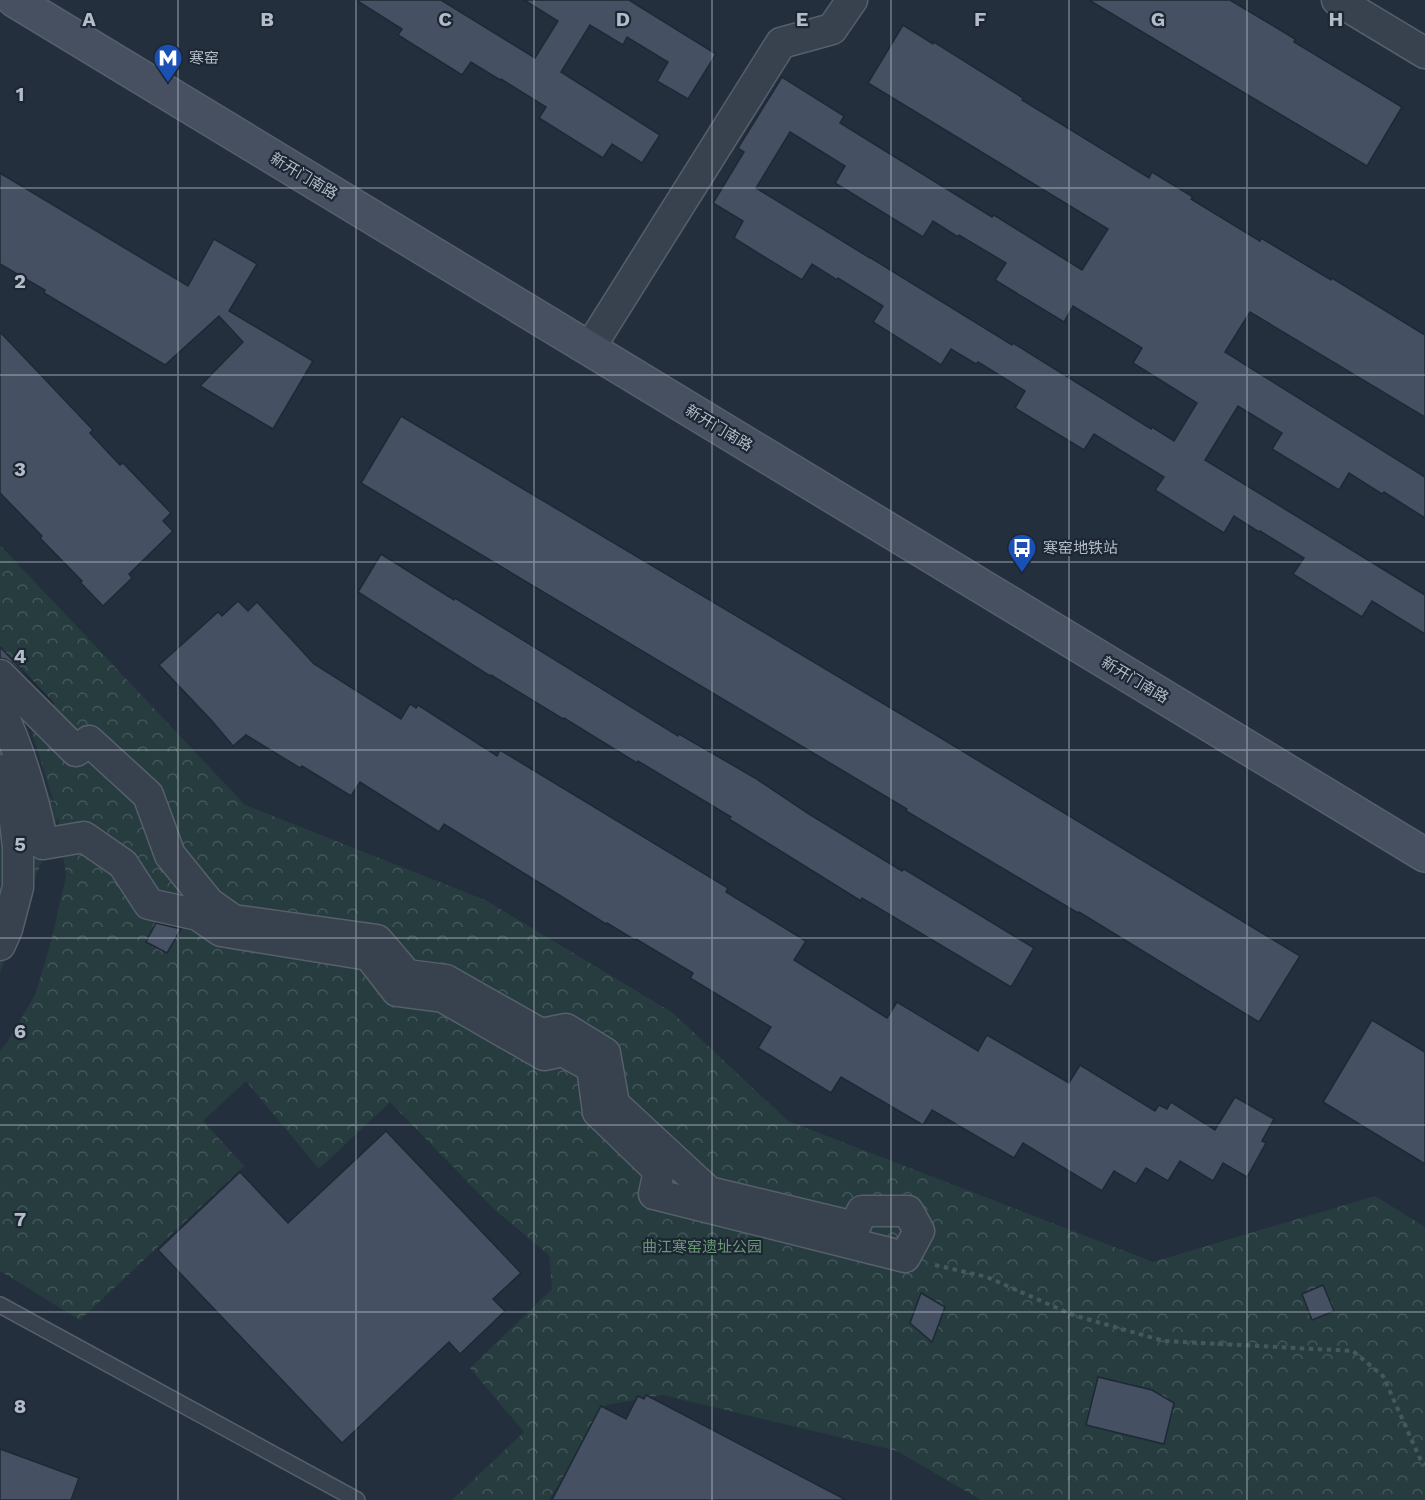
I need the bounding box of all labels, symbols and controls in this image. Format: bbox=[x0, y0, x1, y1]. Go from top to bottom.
text: A bbox=[82, 7, 96, 31]
text: B bbox=[260, 7, 274, 31]
text: C bbox=[438, 7, 452, 31]
text: D bbox=[616, 7, 630, 31]
text: E bbox=[796, 7, 808, 31]
text: F bbox=[974, 7, 986, 31]
text: G bbox=[1151, 7, 1165, 31]
text: H bbox=[1329, 7, 1343, 31]
metro station icon: 寒窑 bbox=[152, 42, 184, 84]
place label: 寒窑 bbox=[189, 49, 219, 67]
text: 1 bbox=[16, 82, 24, 106]
street label: 新开门南路 bbox=[267, 149, 341, 203]
text: 2 bbox=[14, 269, 26, 293]
street label: 新开门南路 bbox=[682, 401, 756, 455]
text: 3 bbox=[14, 457, 26, 481]
bus stop icon: 寒窑地铁站 bbox=[1006, 532, 1038, 574]
place label: 寒窑地铁站 bbox=[1043, 539, 1118, 557]
text: 4 bbox=[14, 644, 27, 668]
street label: 新开门南路 bbox=[1098, 653, 1172, 707]
text: 5 bbox=[14, 832, 26, 856]
text: 6 bbox=[14, 1019, 26, 1043]
text: 7 bbox=[14, 1207, 26, 1231]
park label: 曲江寒窑遗址公园 bbox=[642, 1238, 762, 1256]
text: 8 bbox=[14, 1394, 26, 1418]

